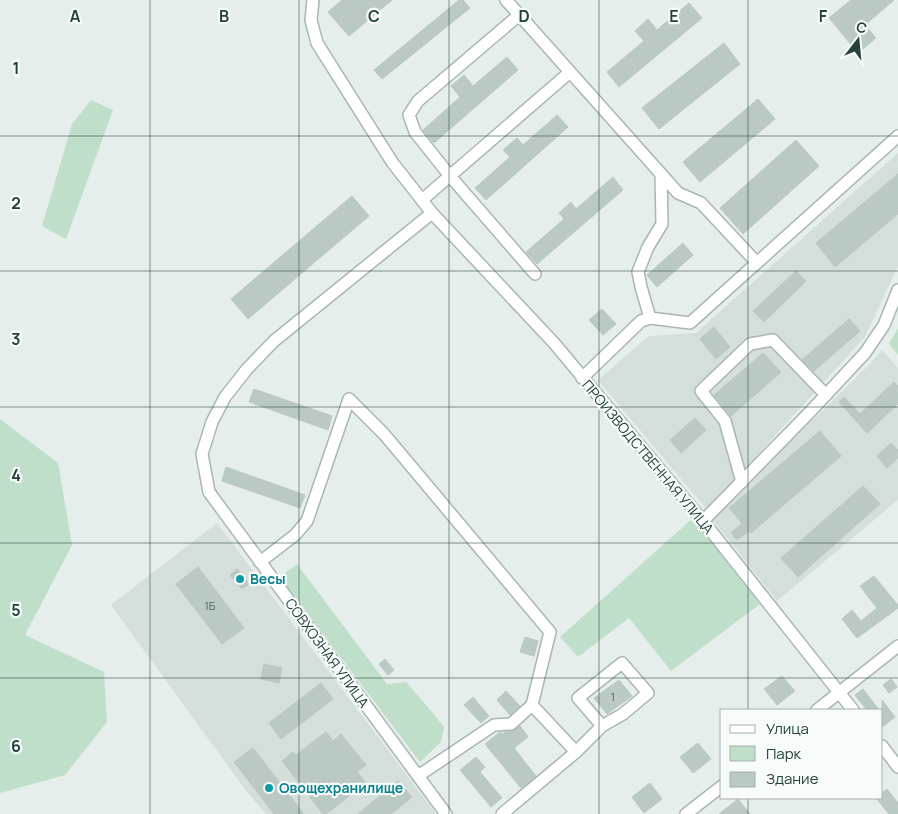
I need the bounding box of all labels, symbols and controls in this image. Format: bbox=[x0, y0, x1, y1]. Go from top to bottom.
text: A bbox=[70, 5, 81, 27]
text: B bbox=[219, 5, 229, 27]
text: C bbox=[368, 5, 380, 27]
text: D bbox=[518, 5, 530, 27]
text: E bbox=[669, 5, 679, 27]
text: F bbox=[819, 5, 828, 27]
north arrow bbox=[833, 15, 883, 65]
text: С bbox=[854, 16, 869, 38]
text: 1 bbox=[12, 57, 20, 79]
text: 2 bbox=[11, 192, 21, 214]
text: 3 bbox=[11, 328, 21, 350]
street label: ПРОИЗВОДСТВЕННАЯ УЛИЦА bbox=[578, 376, 719, 538]
text: 4 bbox=[11, 464, 21, 486]
place label: Весы bbox=[250, 569, 286, 588]
marker: Весы bbox=[234, 573, 246, 585]
street label: СОВХОЗНАЯ УЛИЦА bbox=[281, 594, 374, 711]
house number: 1Б bbox=[205, 598, 216, 613]
text: 5 bbox=[11, 599, 21, 621]
house number: 1 bbox=[611, 689, 615, 704]
legend bbox=[720, 709, 883, 799]
text: Улица bbox=[766, 718, 809, 739]
text: 6 bbox=[11, 735, 21, 757]
text: Парк bbox=[766, 743, 802, 764]
text: Здание bbox=[766, 768, 819, 789]
place label: Овощехранилище bbox=[279, 778, 403, 797]
marker: Овощехранилище bbox=[263, 782, 275, 794]

